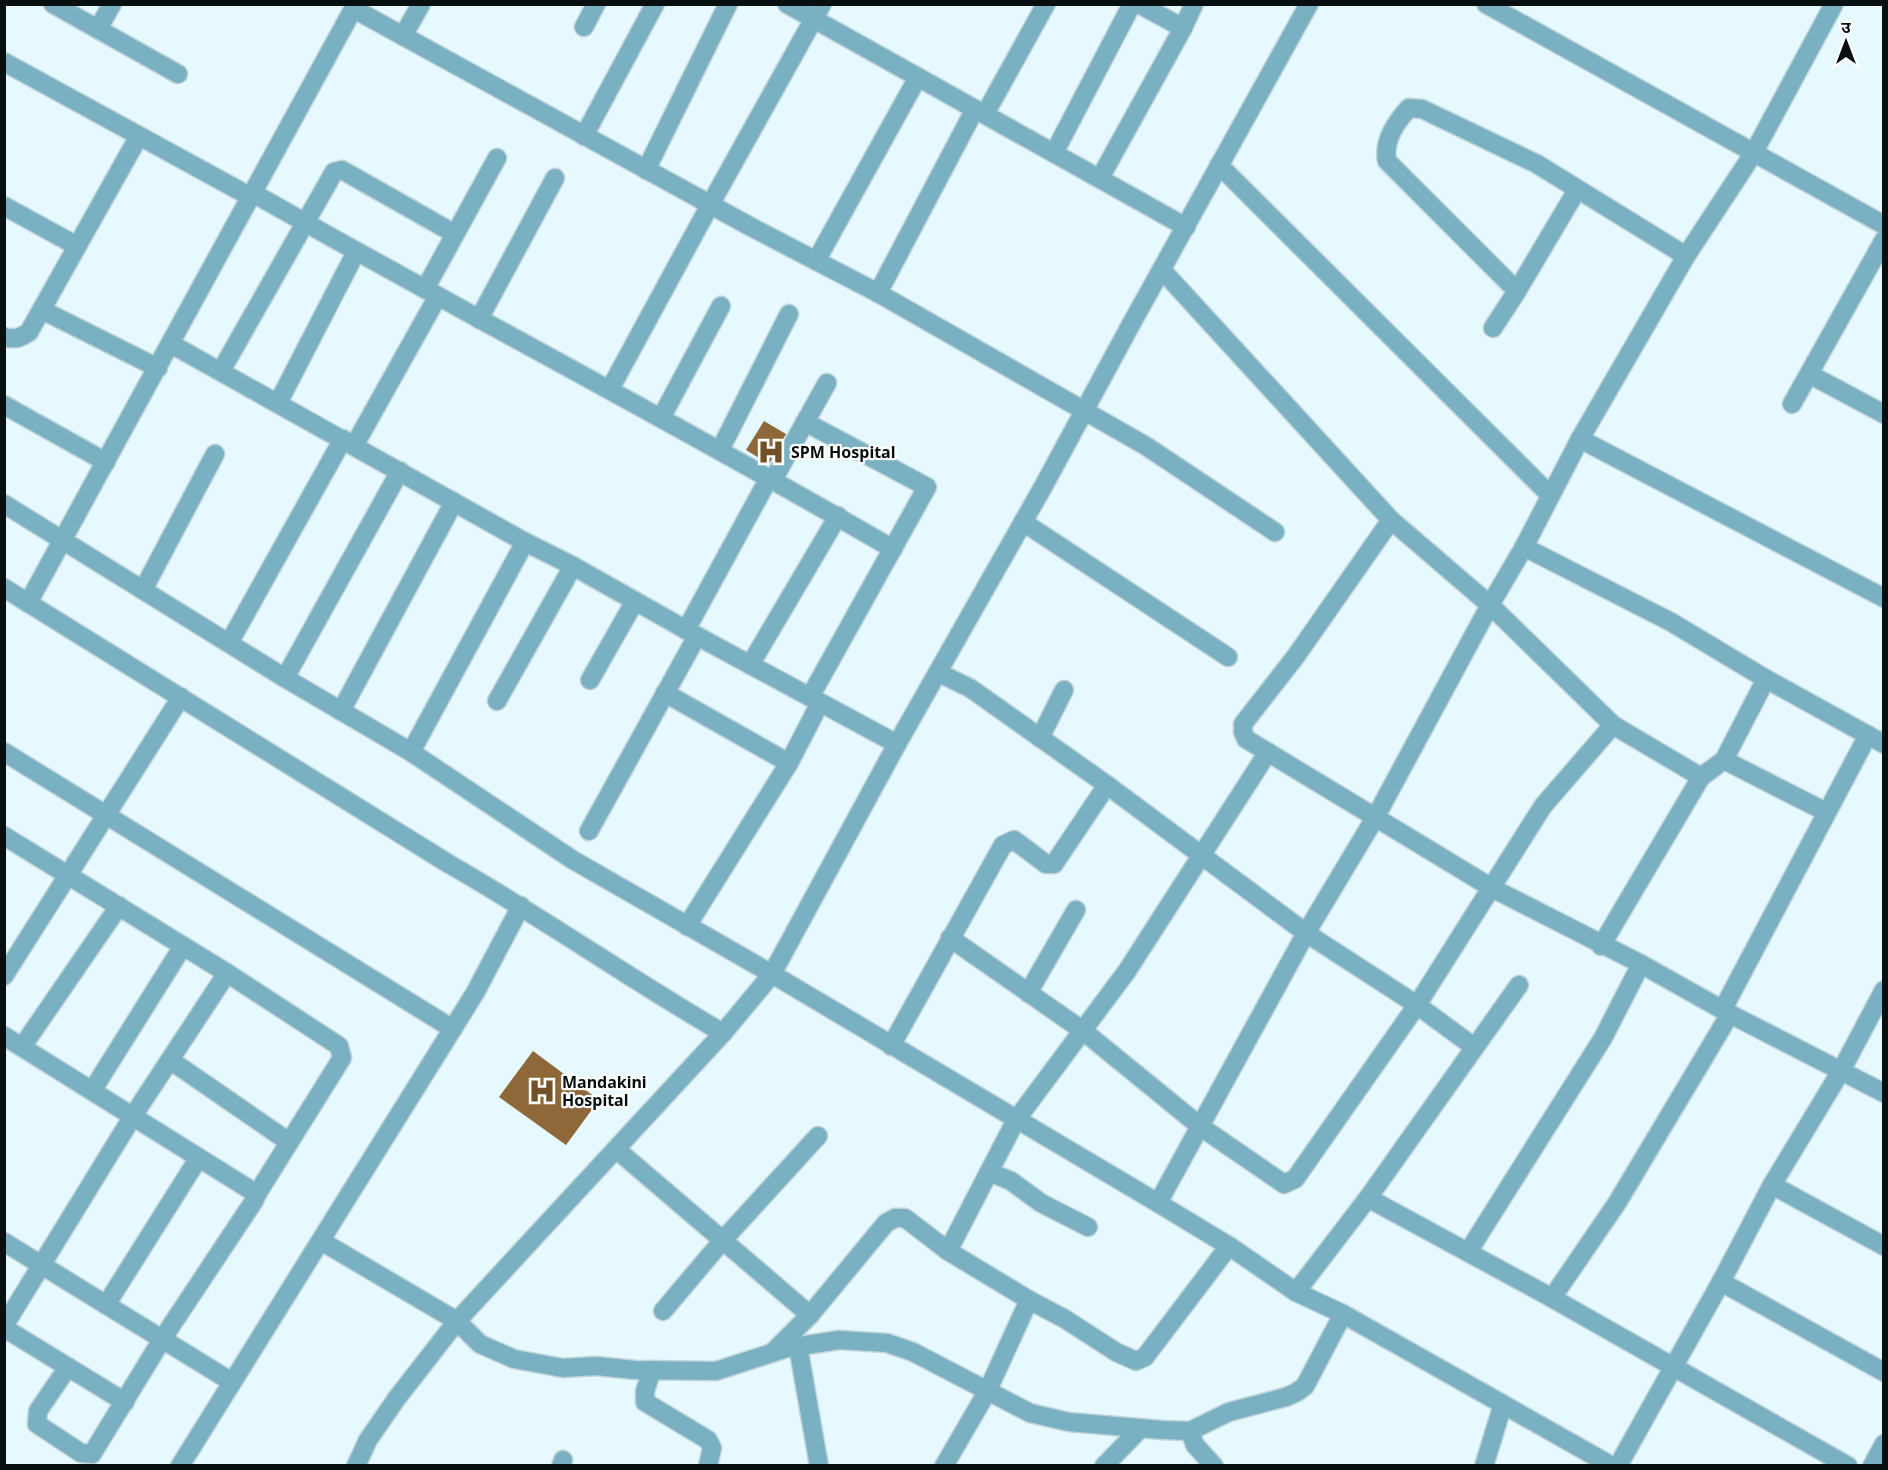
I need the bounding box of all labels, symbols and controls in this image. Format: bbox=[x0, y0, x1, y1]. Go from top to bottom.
north arrow bbox=[1816, 12, 1876, 72]
text: उ bbox=[1841, 16, 1851, 38]
hospital icon: SPM Hospital bbox=[756, 437, 786, 467]
place label: SPM Hospital bbox=[791, 441, 895, 463]
place label: Mandakini Hospital bbox=[562, 1071, 647, 1111]
hospital icon: Mandakini Hospital bbox=[527, 1076, 557, 1106]

